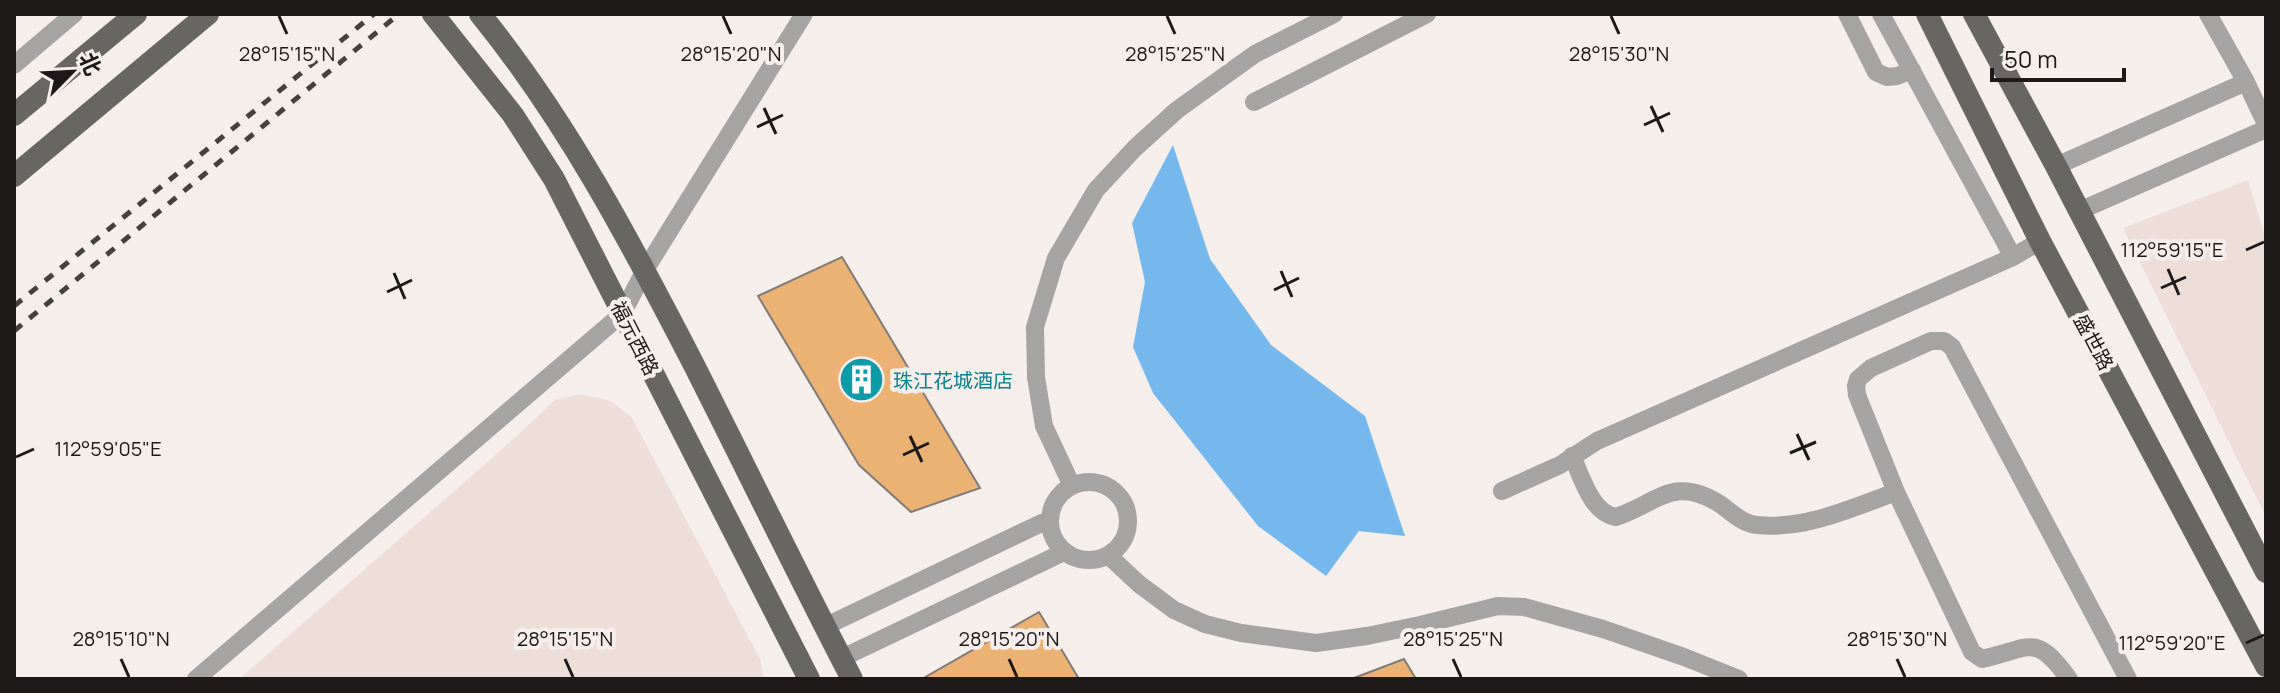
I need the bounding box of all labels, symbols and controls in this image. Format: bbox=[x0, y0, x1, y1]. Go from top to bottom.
north arrow bbox=[32, 32, 112, 112]
scale bar bbox=[1992, 32, 2124, 82]
text: 28°15'15"N bbox=[239, 40, 335, 67]
text: 28°15'20"N bbox=[681, 40, 781, 67]
text: 28°15'25"N bbox=[1125, 40, 1225, 67]
text: 28°15'30"N bbox=[1569, 40, 1669, 67]
text: 50 m bbox=[2004, 42, 2058, 75]
text: 北 bbox=[72, 48, 108, 80]
text: 112°59'15"E bbox=[2121, 236, 2223, 263]
street label: 福元西路 bbox=[605, 296, 665, 380]
street label: 盛世路 bbox=[2068, 309, 2120, 375]
building icon: 珠江花城酒店 bbox=[838, 356, 886, 404]
place label: 珠江花城酒店 bbox=[893, 367, 1013, 394]
text: 112°59'05"E bbox=[54, 435, 162, 462]
text: 28°15'10"N bbox=[72, 625, 170, 652]
text: 28°15'15"N bbox=[517, 625, 613, 652]
text: 28°15'20"N bbox=[959, 625, 1059, 652]
text: 28°15'25"N bbox=[1403, 625, 1503, 652]
text: 28°15'30"N bbox=[1847, 625, 1947, 652]
text: 112°59'20"E bbox=[2118, 629, 2226, 656]

